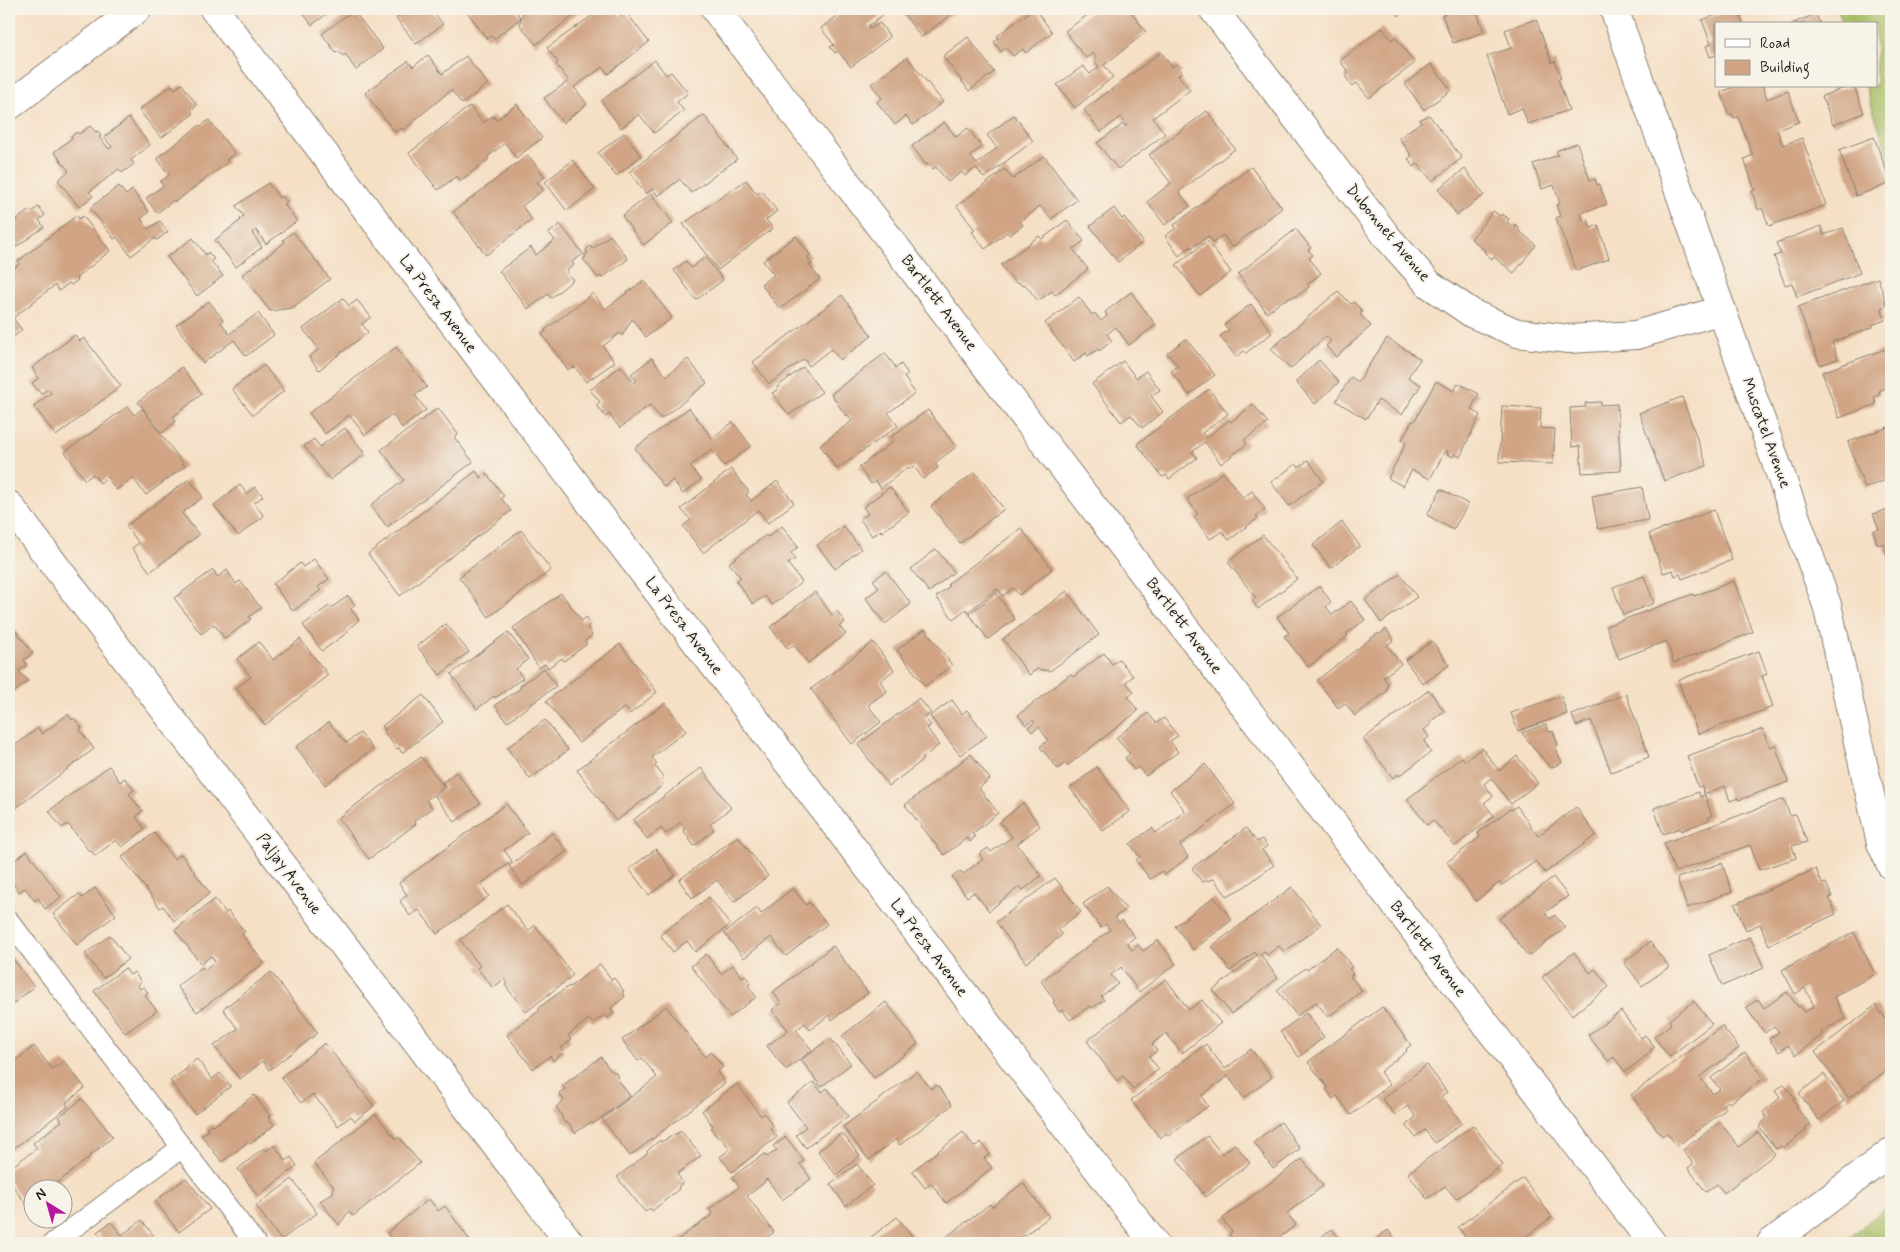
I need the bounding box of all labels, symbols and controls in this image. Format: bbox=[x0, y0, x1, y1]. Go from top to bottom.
legend bbox=[1715, 22, 1878, 88]
text: Road bbox=[1760, 34, 1790, 54]
text: Building bbox=[1760, 58, 1810, 79]
street label: Dubonnet Avenue bbox=[1341, 180, 1435, 286]
street label: La Presa Avenue bbox=[394, 251, 482, 357]
street label: Bartlett Avenue bbox=[896, 251, 982, 355]
street label: Muscatel Avenue bbox=[1736, 375, 1796, 491]
street label: La Presa Avenue bbox=[640, 573, 728, 679]
street label: Bartlett Avenue bbox=[1141, 574, 1227, 678]
street label: Paljay Avenue bbox=[251, 829, 327, 919]
street label: La Presa Avenue bbox=[885, 895, 973, 1001]
street label: Bartlett Avenue bbox=[1385, 897, 1471, 1001]
north arrow bbox=[22, 1180, 72, 1230]
text: N bbox=[32, 1184, 50, 1204]

